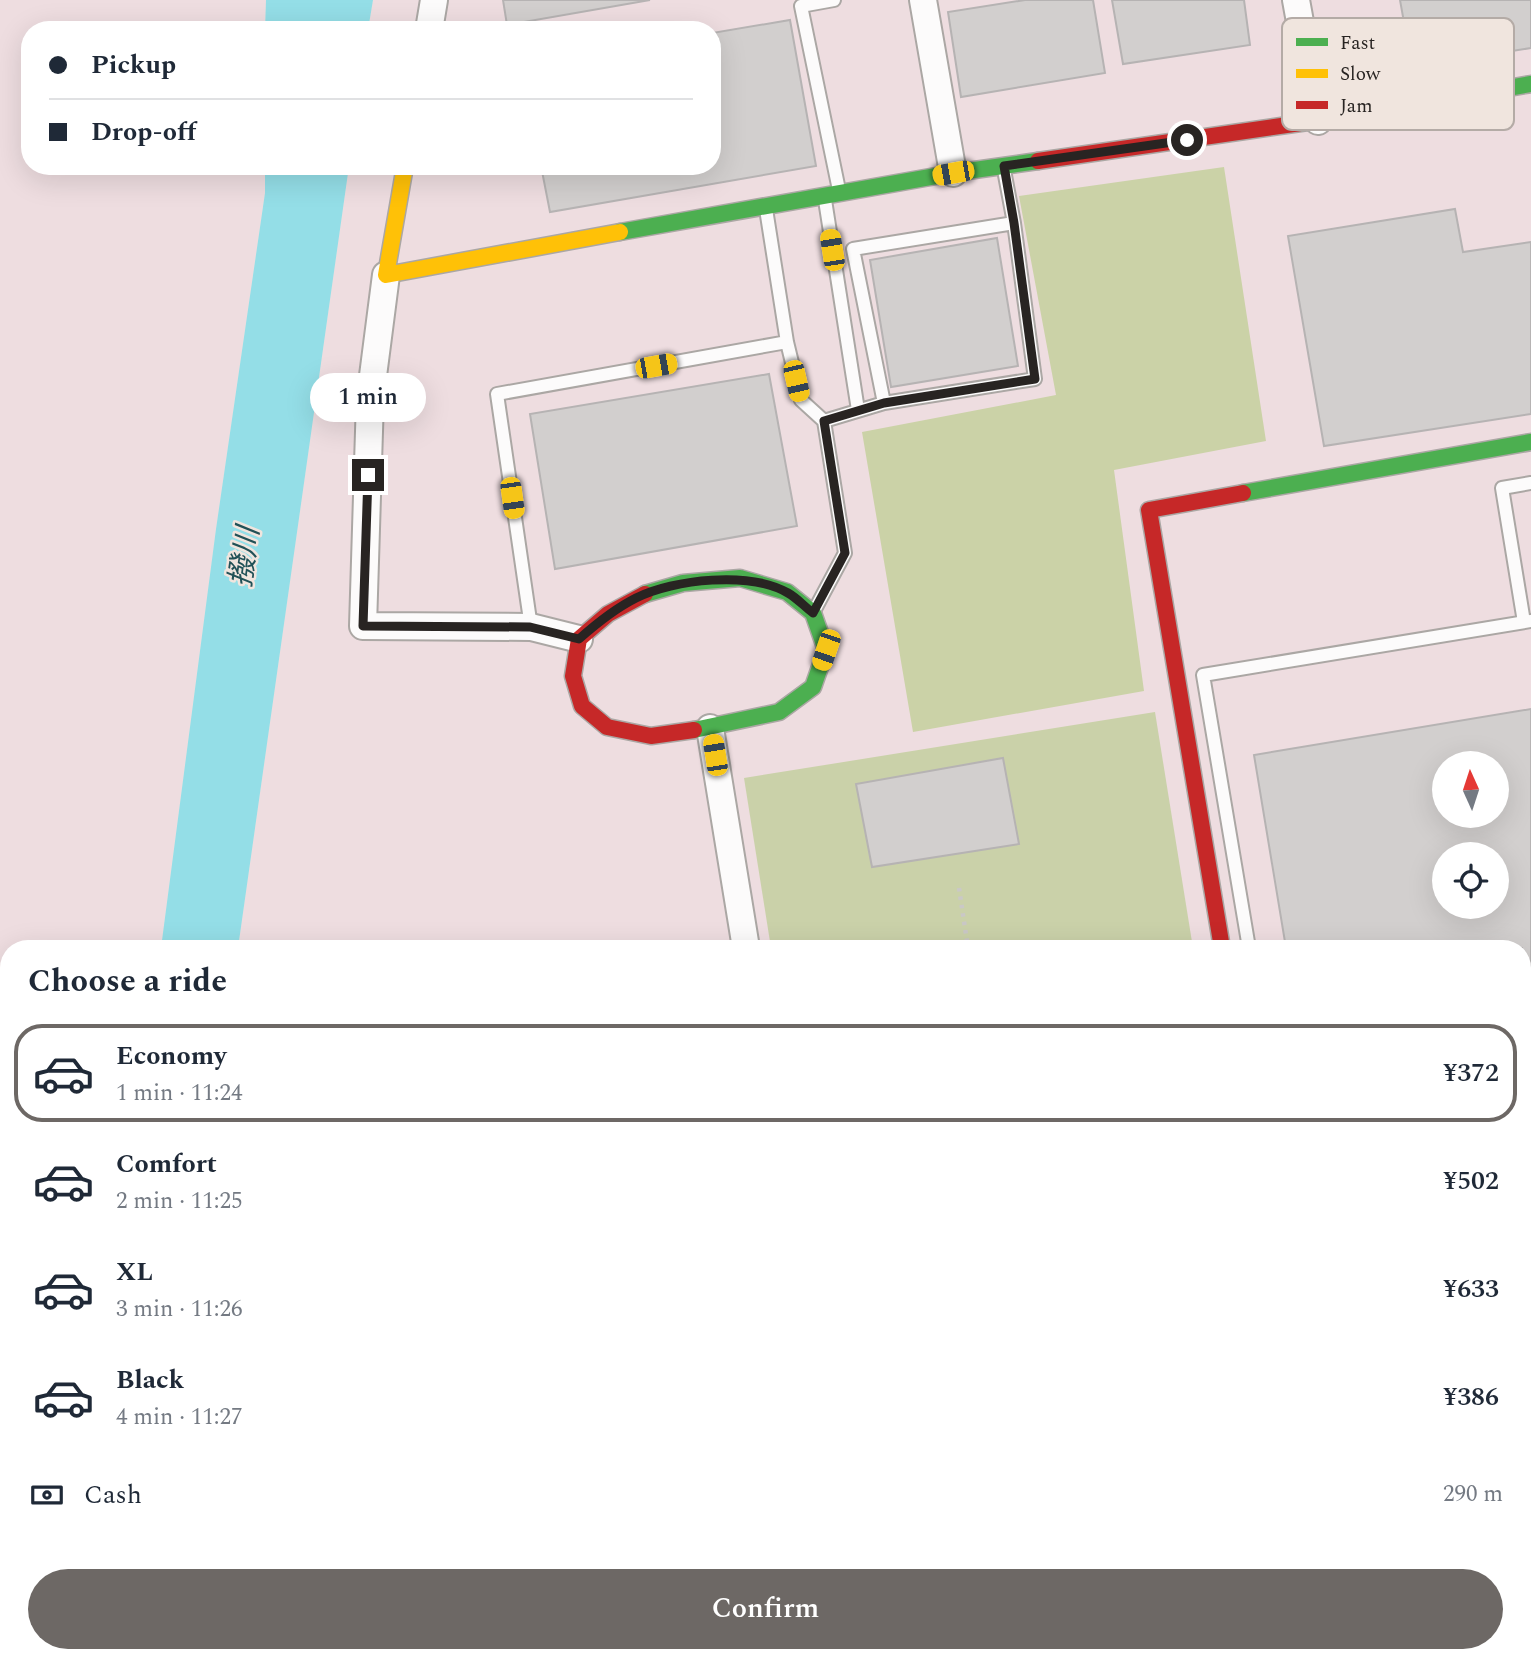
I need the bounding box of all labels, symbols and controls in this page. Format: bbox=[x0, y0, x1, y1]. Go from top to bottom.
legend bbox=[1282, 18, 1514, 130]
text: Fast bbox=[1340, 29, 1376, 58]
text: Pickup bbox=[91, 45, 176, 85]
text: Slow bbox=[1340, 60, 1381, 89]
text: Jam bbox=[1340, 92, 1372, 121]
text: Drop-off bbox=[91, 112, 196, 152]
route start bbox=[1171, 124, 1203, 156]
car bbox=[931, 159, 976, 187]
car bbox=[819, 228, 846, 272]
car bbox=[634, 352, 679, 380]
car bbox=[782, 358, 811, 404]
callout: 1 min bbox=[310, 374, 426, 422]
text: 1 min bbox=[338, 380, 398, 415]
route end bbox=[352, 459, 384, 491]
car bbox=[499, 476, 526, 520]
water label: 撥川 bbox=[218, 521, 272, 590]
car bbox=[810, 627, 843, 673]
car bbox=[702, 733, 729, 777]
north arrow bbox=[1432, 751, 1508, 828]
map controls bbox=[1432, 751, 1509, 919]
button: locate bbox=[1432, 842, 1509, 919]
text: Choose a ride bbox=[28, 957, 227, 1006]
text: Economy bbox=[116, 1036, 226, 1076]
icon: car bbox=[32, 1042, 95, 1105]
text: ¥372 bbox=[1443, 1053, 1499, 1093]
text: 1 min · 11:24 bbox=[116, 1076, 243, 1111]
text: Comfort bbox=[116, 1144, 217, 1184]
icon: car bbox=[32, 1150, 95, 1213]
text: ¥502 bbox=[1443, 1161, 1499, 1201]
text: 2 min · 11:25 bbox=[116, 1184, 243, 1219]
text: XL bbox=[116, 1252, 153, 1292]
icon: car bbox=[32, 1258, 95, 1321]
text: ¥633 bbox=[1443, 1269, 1499, 1309]
text: 3 min · 11:26 bbox=[116, 1292, 243, 1327]
text: Black bbox=[116, 1360, 184, 1400]
icon: car bbox=[32, 1366, 95, 1429]
text: ¥386 bbox=[1443, 1377, 1499, 1417]
text: 4 min · 11:27 bbox=[116, 1400, 243, 1435]
text: Cash bbox=[84, 1475, 142, 1515]
icon: cash bbox=[28, 1476, 66, 1514]
text: 290 m bbox=[1443, 1477, 1503, 1512]
button: Confirm bbox=[28, 1569, 1503, 1649]

